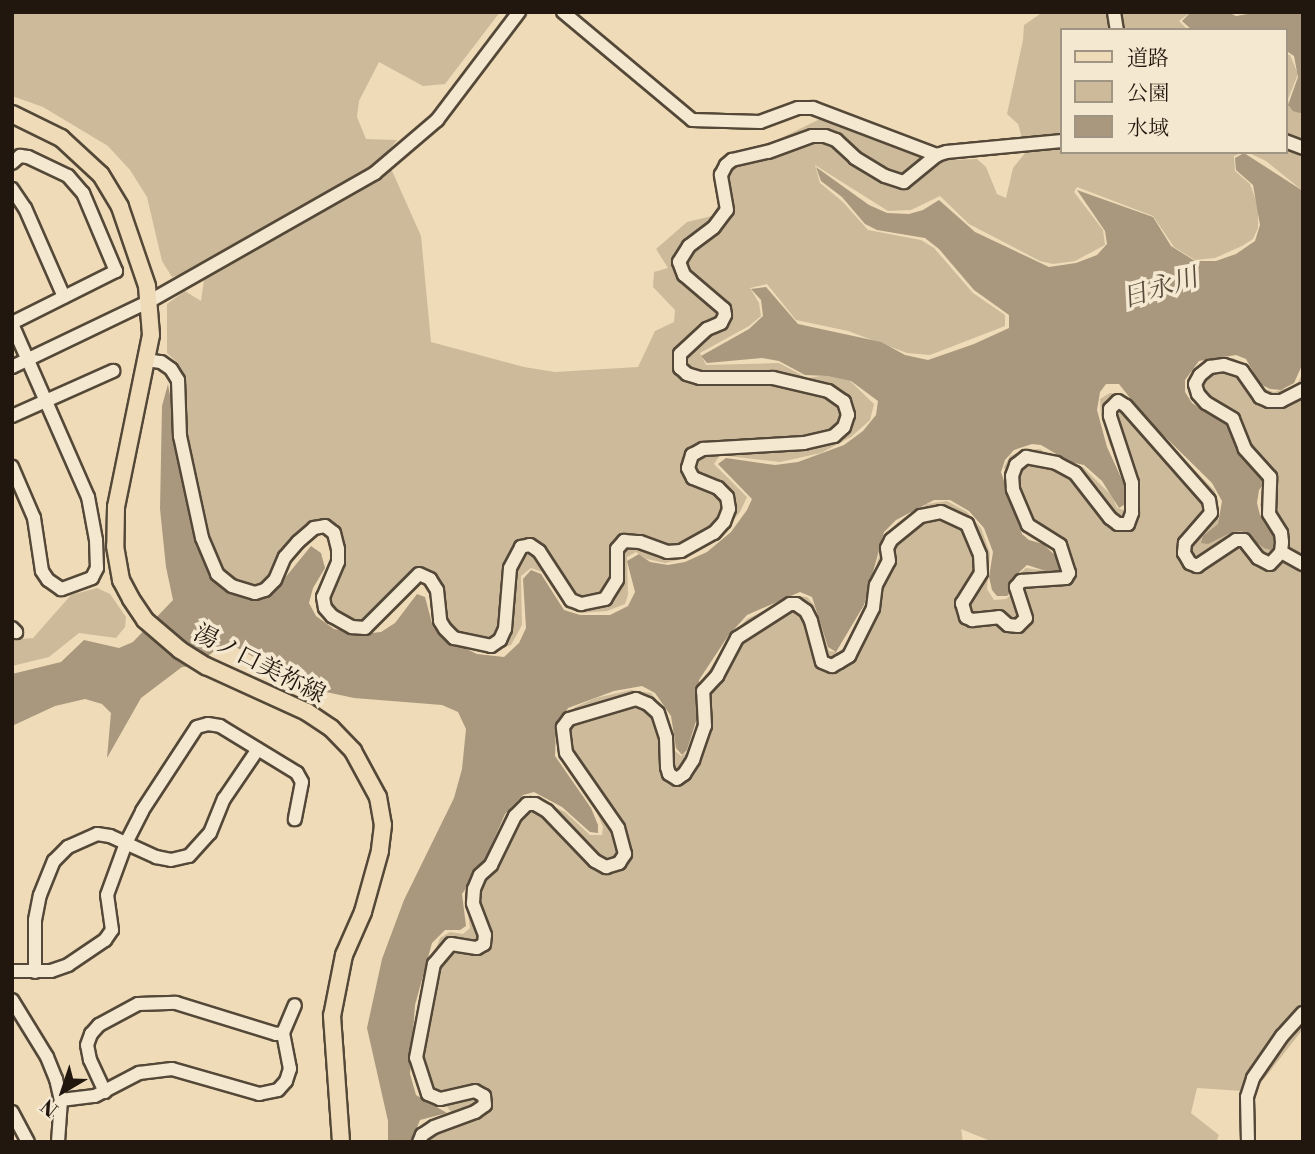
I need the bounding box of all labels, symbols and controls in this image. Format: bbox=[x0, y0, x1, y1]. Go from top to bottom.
legend bbox=[1060, 28, 1287, 154]
text: 道路 bbox=[1127, 46, 1169, 72]
text: 公園 bbox=[1127, 81, 1169, 107]
text: 水域 bbox=[1127, 116, 1169, 142]
water label: 日永川 bbox=[1118, 263, 1202, 315]
street label: 湯ノ口美祢線 bbox=[188, 619, 330, 711]
north arrow bbox=[28, 1056, 98, 1126]
text: N bbox=[36, 1093, 63, 1121]

